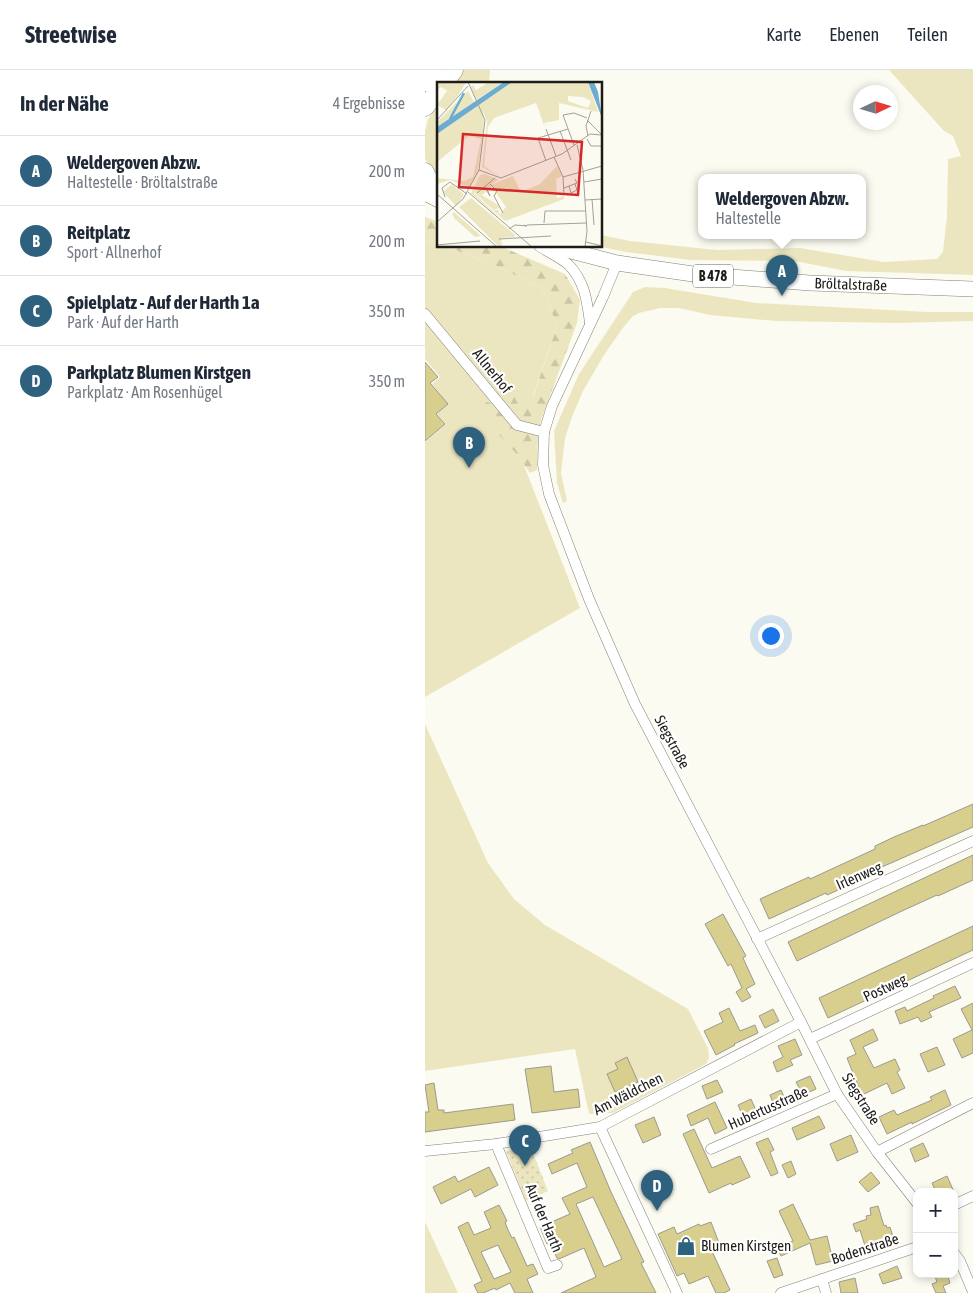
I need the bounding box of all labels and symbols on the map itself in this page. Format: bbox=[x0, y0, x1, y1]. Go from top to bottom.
inset map bbox=[437, 82, 603, 248]
north arrow bbox=[853, 85, 898, 130]
pin: A bbox=[766, 255, 798, 296]
road number: B 478 bbox=[693, 265, 733, 288]
street label: Bröltalstraße bbox=[814, 274, 887, 294]
street label: Allnerhof bbox=[469, 345, 515, 396]
pin: B bbox=[453, 427, 485, 468]
your location bbox=[758, 623, 784, 649]
street label: Siegstraße bbox=[651, 712, 694, 771]
street label: Irlenweg bbox=[833, 858, 885, 893]
street label: Postweg bbox=[860, 970, 910, 1005]
street label: Am Wäldchen bbox=[590, 1069, 665, 1118]
street label: Siegstraße bbox=[839, 1070, 884, 1128]
street label: Hubertusstraße bbox=[725, 1082, 811, 1133]
pin: C bbox=[509, 1125, 541, 1166]
pin: D bbox=[641, 1170, 673, 1211]
street label: Auf der Harth bbox=[522, 1181, 567, 1255]
street label: Bodenstraße bbox=[829, 1230, 901, 1267]
shop icon: Blumen Kirstgen bbox=[675, 1235, 697, 1257]
place label: Blumen Kirstgen bbox=[701, 1237, 791, 1254]

